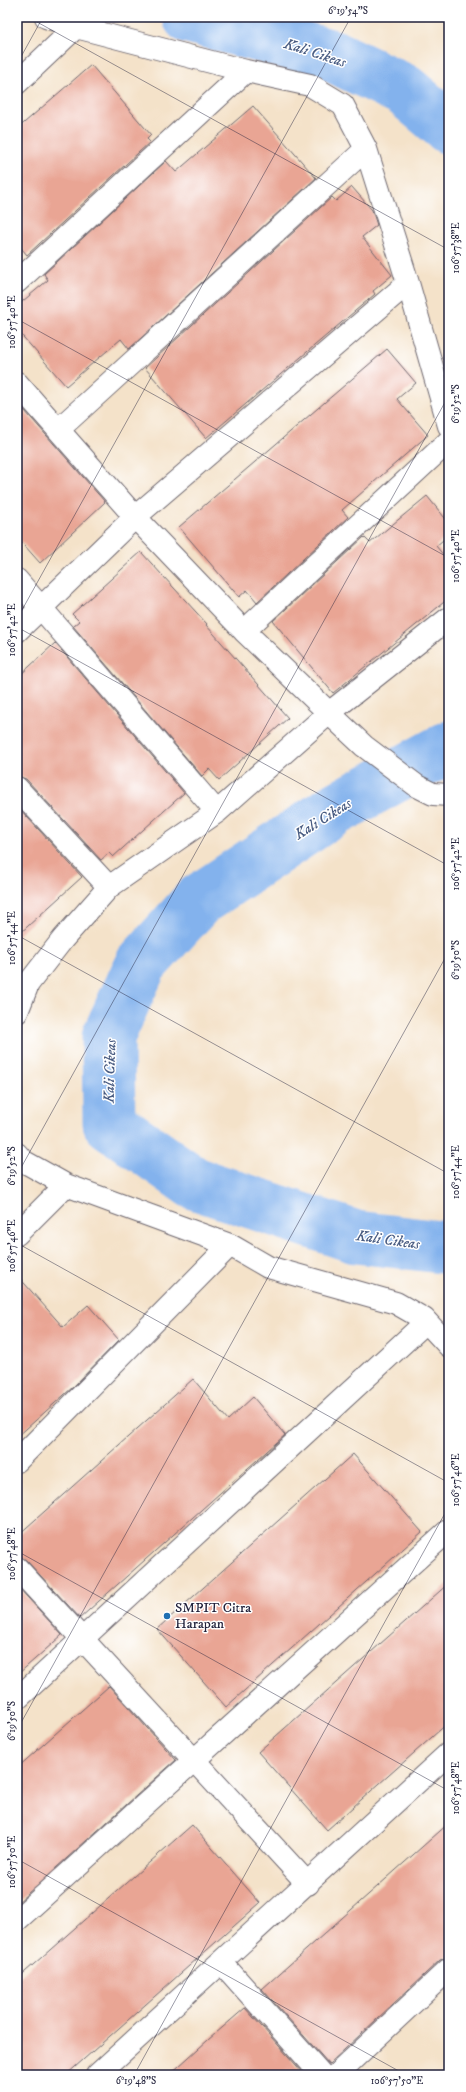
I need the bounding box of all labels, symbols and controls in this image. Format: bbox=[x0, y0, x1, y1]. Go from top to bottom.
text: 6°19'54"S bbox=[328, 5, 368, 17]
water label: Kali Cikeas bbox=[281, 34, 349, 72]
text: 106°57'38"E bbox=[450, 222, 462, 274]
text: 106°57'40"E bbox=[6, 295, 18, 349]
text: 6°19'52"S bbox=[450, 384, 462, 424]
text: 106°57'40"E bbox=[450, 529, 462, 583]
text: 106°57'42"E bbox=[6, 604, 18, 656]
water label: Kali Cikeas bbox=[290, 794, 356, 845]
text: 106°57'42"E bbox=[450, 838, 462, 890]
text: 106°57'44"E bbox=[6, 911, 18, 965]
text: 6°19'50"S bbox=[450, 940, 462, 980]
water label: Kali Cikeas bbox=[99, 1038, 121, 1104]
text: 106°57'44"E bbox=[450, 1145, 462, 1199]
text: 6°19'52"S bbox=[6, 1146, 18, 1186]
text: 106°57'46"E bbox=[6, 1219, 18, 1273]
water label: Kali Cikeas bbox=[354, 1226, 421, 1254]
text: 106°57'46"E bbox=[450, 1453, 462, 1507]
text: 106°57'48"E bbox=[6, 1527, 18, 1581]
place label: SMPIT Citra Harapan bbox=[175, 1599, 251, 1633]
marker: SMPIT Citra Harapan bbox=[162, 1611, 172, 1621]
text: 6°19'50"S bbox=[6, 1701, 18, 1741]
text: 106°57'48"E bbox=[450, 1761, 462, 1815]
text: 106°57'50"E bbox=[6, 1836, 18, 1888]
text: 6°19'48"S bbox=[116, 2075, 156, 2087]
text: 106°57'50"E bbox=[371, 2075, 423, 2087]

